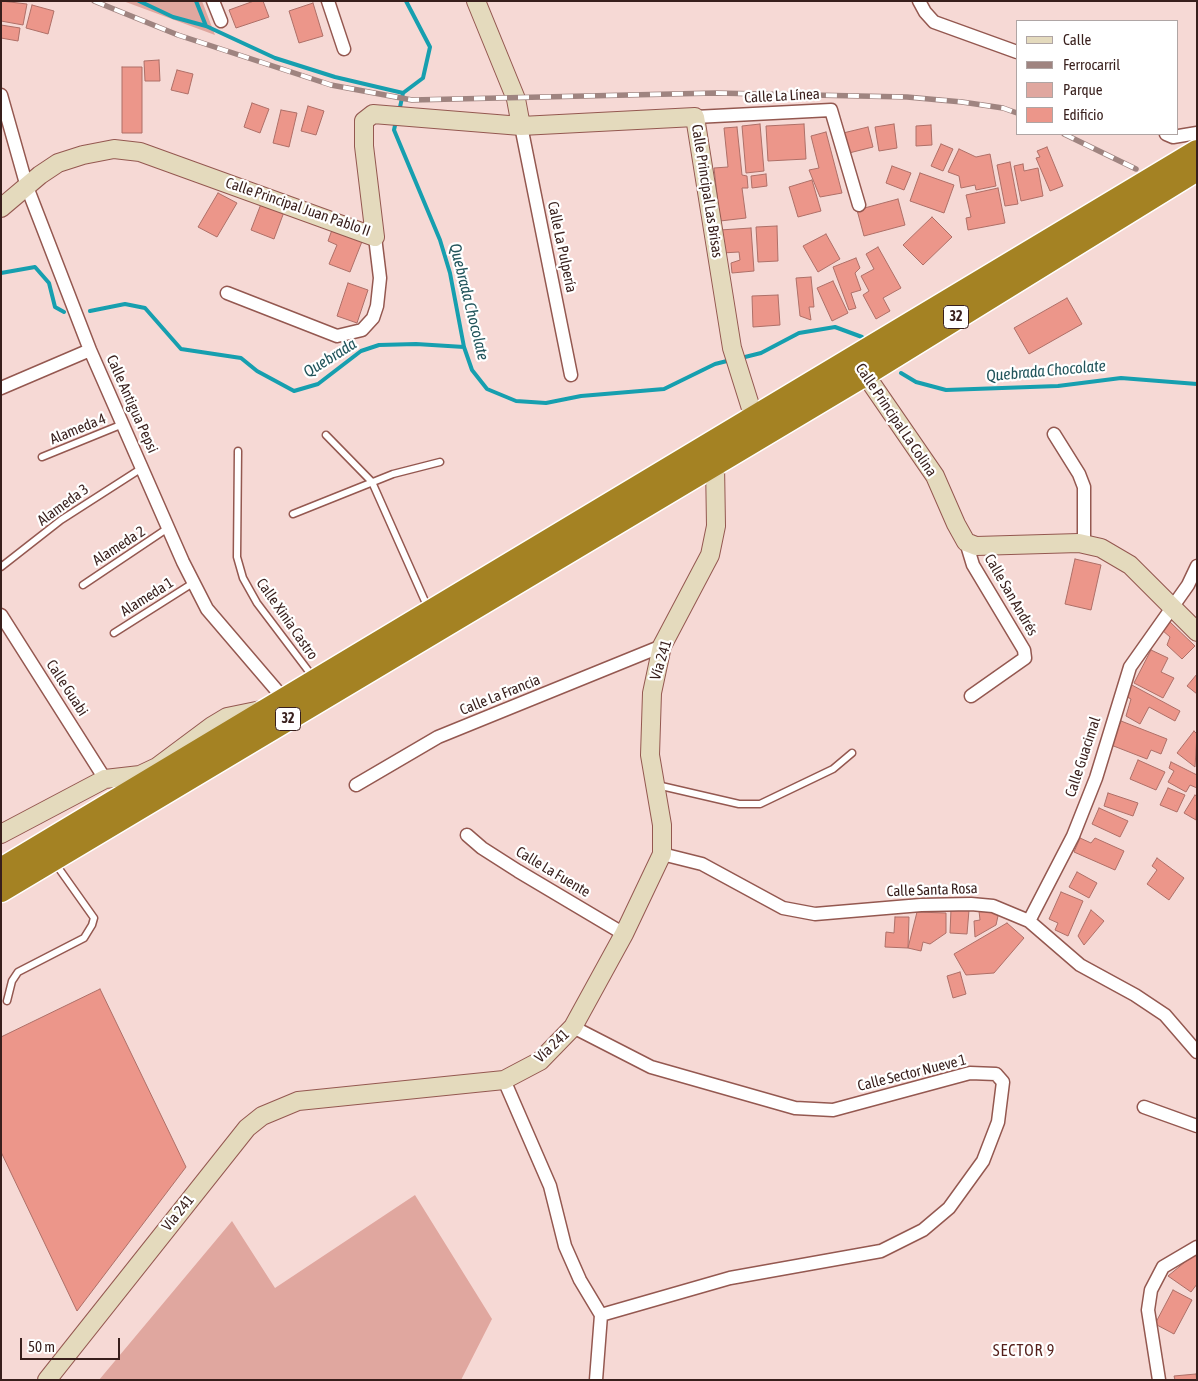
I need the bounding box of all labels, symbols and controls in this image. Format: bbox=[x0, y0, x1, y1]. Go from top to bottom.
legend bbox=[1016, 20, 1178, 135]
text: Calle bbox=[1063, 31, 1091, 48]
text: Ferrocarril bbox=[1063, 56, 1120, 73]
text: Parque bbox=[1063, 81, 1103, 98]
street label: Calle La Línea bbox=[744, 85, 820, 107]
text: Edificio bbox=[1063, 106, 1104, 123]
street label: Calle Principal Las Brisas bbox=[688, 123, 726, 259]
street label: Calle Principal Juan Pablo II bbox=[223, 174, 373, 240]
street label: Calle La Pulpería bbox=[544, 200, 580, 294]
water label: Quebrada Chocolate bbox=[445, 242, 493, 362]
road number: 32 bbox=[944, 306, 968, 328]
water label: Quebrada bbox=[300, 334, 360, 382]
street label: Calle Antigua Pepsi bbox=[102, 352, 162, 456]
water label: Quebrada Chocolate bbox=[985, 356, 1107, 386]
street label: Calle Principal La Colina bbox=[852, 360, 940, 480]
street label: Alameda 4 bbox=[47, 410, 109, 448]
street label: Alameda 3 bbox=[34, 480, 92, 530]
street label: Alameda 2 bbox=[89, 522, 149, 570]
street label: Calle San Andrés bbox=[980, 551, 1042, 639]
street label: Alameda 1 bbox=[117, 574, 177, 620]
street label: Calle Xinia Castro bbox=[252, 575, 322, 663]
street label: Vía 241 bbox=[646, 638, 676, 682]
street label: Calle Guabi bbox=[42, 657, 92, 719]
street label: Calle La Francia bbox=[457, 671, 543, 719]
road number: 32 bbox=[276, 708, 300, 731]
street label: Calle Guacimal bbox=[1062, 715, 1104, 799]
street label: Calle La Fuente bbox=[513, 843, 593, 901]
street label: Calle Santa Rosa bbox=[886, 879, 978, 901]
street label: Vía 241 bbox=[531, 1025, 573, 1067]
street label: Calle Sector Nueve 1 bbox=[856, 1051, 968, 1095]
street label: Vía 241 bbox=[158, 1191, 198, 1235]
scale bar bbox=[22, 1328, 122, 1360]
text: 50 m bbox=[28, 1338, 55, 1355]
district label: SECTOR 9 bbox=[992, 1341, 1056, 1361]

